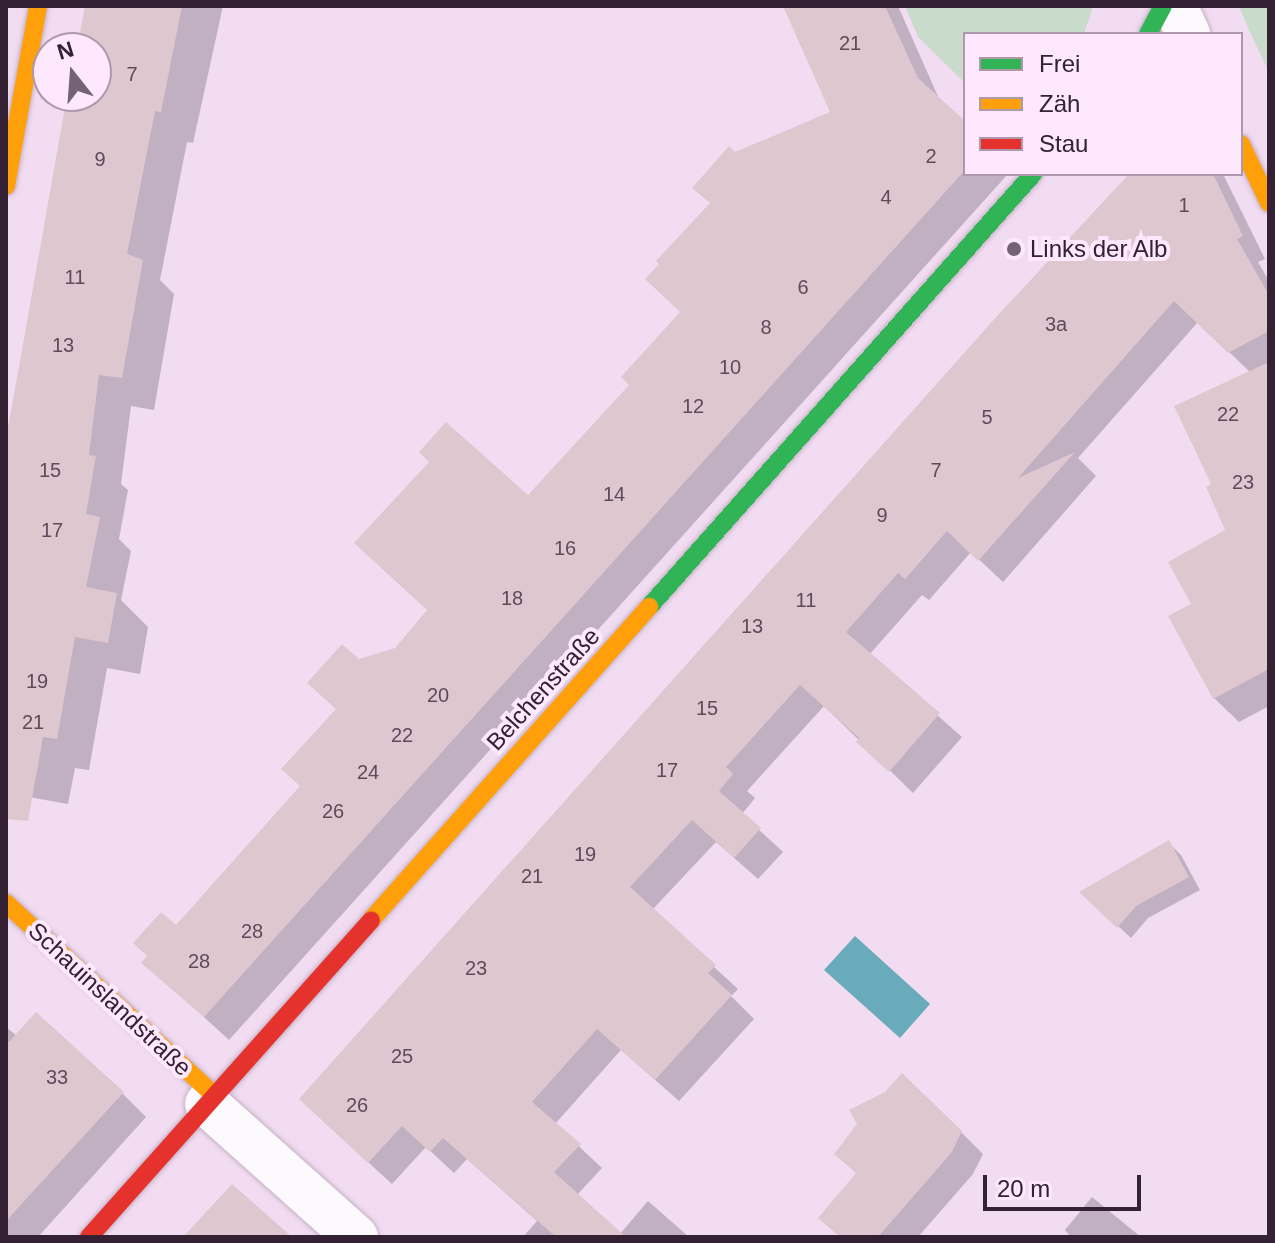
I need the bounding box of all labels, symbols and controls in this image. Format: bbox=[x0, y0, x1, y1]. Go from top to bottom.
house number: 21 bbox=[839, 31, 861, 55]
north arrow bbox=[32, 32, 112, 112]
legend bbox=[963, 32, 1243, 176]
text: N bbox=[54, 36, 77, 65]
text: Frei bbox=[1039, 50, 1080, 77]
house number: 7 bbox=[126, 62, 138, 86]
text: Zäh bbox=[1039, 90, 1080, 117]
text: Stau bbox=[1039, 130, 1088, 157]
house number: 2 bbox=[925, 144, 937, 168]
house number: 9 bbox=[94, 147, 106, 171]
house number: 4 bbox=[880, 185, 892, 209]
house number: 1 bbox=[1178, 193, 1190, 217]
place label: Links der Alb bbox=[1030, 235, 1169, 263]
marker: Links der Alb bbox=[1005, 240, 1023, 258]
house number: 11 bbox=[65, 265, 85, 289]
house number: 6 bbox=[797, 275, 809, 299]
house number: 3a bbox=[1045, 312, 1067, 336]
house number: 8 bbox=[760, 315, 772, 339]
house number: 13 bbox=[52, 333, 74, 357]
house number: 10 bbox=[719, 355, 741, 379]
house number: 12 bbox=[682, 394, 704, 418]
house number: 22 bbox=[1217, 402, 1239, 426]
house number: 5 bbox=[981, 405, 993, 429]
house number: 15 bbox=[39, 458, 61, 482]
house number: 7 bbox=[930, 458, 942, 482]
house number: 23 bbox=[1232, 470, 1254, 494]
house number: 14 bbox=[603, 482, 625, 506]
house number: 9 bbox=[876, 503, 888, 527]
house number: 17 bbox=[41, 518, 63, 542]
house number: 16 bbox=[554, 536, 576, 560]
house number: 18 bbox=[501, 586, 523, 610]
house number: 11 bbox=[796, 588, 816, 612]
house number: 13 bbox=[741, 614, 763, 638]
street label: Belchenstraße bbox=[481, 622, 605, 756]
house number: 19 bbox=[26, 669, 48, 693]
house number: 20 bbox=[427, 683, 449, 707]
house number: 15 bbox=[696, 696, 718, 720]
house number: 21 bbox=[22, 710, 44, 734]
house number: 22 bbox=[391, 723, 413, 747]
house number: 17 bbox=[656, 758, 678, 782]
house number: 24 bbox=[357, 760, 379, 784]
house number: 26 bbox=[322, 799, 344, 823]
house number: 19 bbox=[574, 842, 596, 866]
house number: 21 bbox=[521, 864, 543, 888]
street label: Schauinslandstraße bbox=[23, 916, 197, 1082]
house number: 28 bbox=[241, 919, 263, 943]
house number: 28 bbox=[188, 949, 210, 973]
house number: 23 bbox=[465, 956, 487, 980]
house number: 25 bbox=[391, 1044, 413, 1068]
house number: 33 bbox=[46, 1065, 68, 1089]
house number: 26 bbox=[346, 1093, 368, 1117]
scale bar bbox=[987, 1159, 1145, 1209]
text: 20 m bbox=[997, 1175, 1050, 1202]

